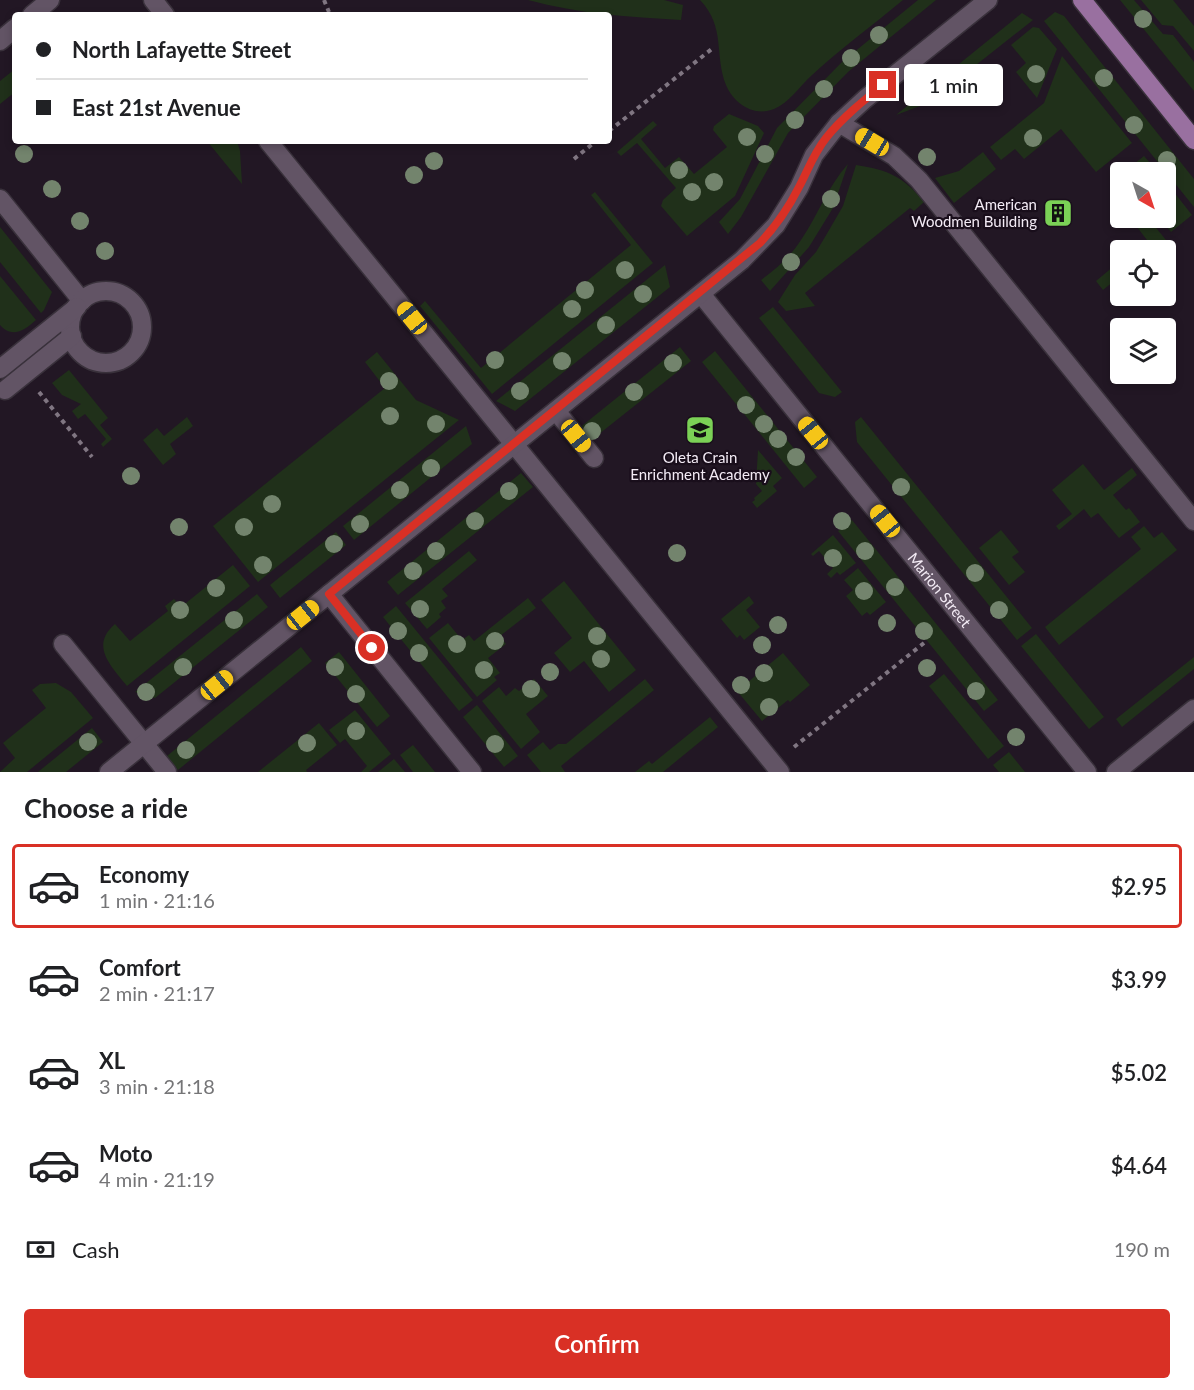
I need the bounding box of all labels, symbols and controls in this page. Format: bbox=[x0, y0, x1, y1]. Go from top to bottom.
text: North Lafayette Street bbox=[72, 36, 291, 63]
callout: 1 min bbox=[904, 64, 1003, 106]
route end bbox=[869, 71, 896, 98]
text: 1 min bbox=[929, 73, 978, 97]
text: East 21st Avenue bbox=[72, 94, 241, 121]
car bbox=[852, 125, 892, 159]
north arrow bbox=[1110, 162, 1176, 228]
map controls bbox=[1110, 162, 1176, 384]
place label: American Woodmen Building bbox=[911, 195, 1037, 230]
building icon: American Woodmen Building bbox=[1042, 197, 1074, 229]
button: locate bbox=[1110, 240, 1176, 306]
car bbox=[394, 298, 430, 338]
button: layers bbox=[1110, 318, 1176, 384]
car bbox=[795, 413, 831, 453]
school or university icon: Oleta Crain Enrichment Academy bbox=[684, 414, 716, 446]
car bbox=[558, 416, 594, 456]
place label: Oleta Crain Enrichment Academy bbox=[630, 448, 770, 483]
car bbox=[867, 501, 903, 541]
street label: Marion Street bbox=[904, 549, 976, 631]
car bbox=[283, 597, 323, 633]
route start bbox=[358, 634, 385, 661]
car bbox=[197, 667, 237, 703]
text: Choose a ride bbox=[24, 791, 188, 824]
icon: car bbox=[27, 859, 81, 913]
text: Economy bbox=[99, 861, 189, 888]
text: $2.95 bbox=[1111, 873, 1167, 900]
text: 1 min · 21:16 bbox=[99, 888, 215, 912]
icon: car bbox=[27, 952, 81, 1006]
text: Comfort bbox=[99, 954, 181, 981]
text: $3.99 bbox=[1111, 966, 1167, 993]
text: 2 min · 21:17 bbox=[99, 981, 215, 1005]
icon: car bbox=[27, 1045, 81, 1099]
text: XL bbox=[99, 1047, 125, 1074]
text: $5.02 bbox=[1111, 1059, 1167, 1086]
text: 3 min · 21:18 bbox=[99, 1074, 215, 1098]
icon: car bbox=[27, 1138, 81, 1192]
text: Moto bbox=[99, 1140, 153, 1167]
text: $4.64 bbox=[1111, 1152, 1167, 1179]
text: 4 min · 21:19 bbox=[99, 1167, 215, 1191]
icon: cash bbox=[24, 1233, 57, 1266]
text: Cash bbox=[72, 1236, 119, 1263]
text: 190 m bbox=[1114, 1237, 1170, 1261]
button: Confirm bbox=[24, 1309, 1170, 1378]

